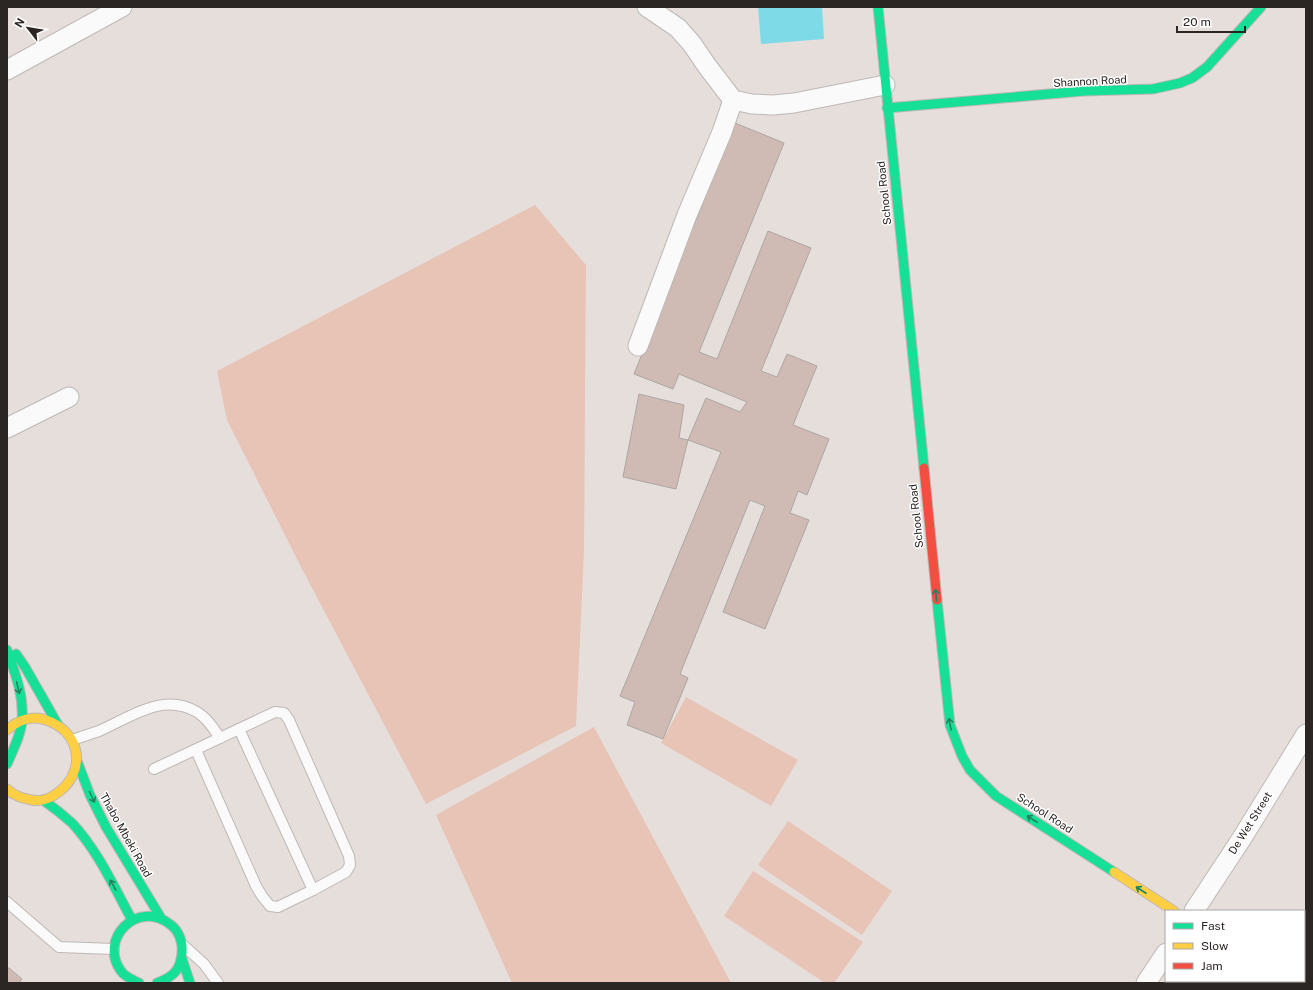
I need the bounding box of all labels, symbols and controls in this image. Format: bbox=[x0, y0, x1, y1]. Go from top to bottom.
north arrow bbox=[8, 8, 48, 48]
scale bar bbox=[1177, 8, 1245, 34]
text: 20 m bbox=[1183, 15, 1211, 29]
text: N bbox=[12, 16, 27, 30]
street label: Shannon Road bbox=[1053, 73, 1127, 89]
street label: School Road bbox=[875, 160, 893, 226]
street label: School Road bbox=[907, 483, 925, 549]
one-way arrow bbox=[933, 589, 940, 602]
one-way arrow bbox=[15, 681, 23, 694]
one-way arrow bbox=[946, 718, 954, 731]
street label: De Wet Street bbox=[1226, 790, 1274, 856]
one-way arrow bbox=[89, 791, 96, 803]
street label: Thabo Mbeki Road bbox=[98, 791, 154, 879]
street label: School Road bbox=[1015, 791, 1075, 835]
one-way arrow bbox=[1027, 815, 1038, 823]
one-way arrow bbox=[109, 880, 117, 892]
one-way arrow bbox=[1136, 886, 1147, 894]
legend bbox=[1165, 910, 1305, 982]
text: Fast bbox=[1201, 919, 1226, 933]
text: Slow bbox=[1201, 939, 1229, 953]
text: Jam bbox=[1201, 959, 1223, 973]

